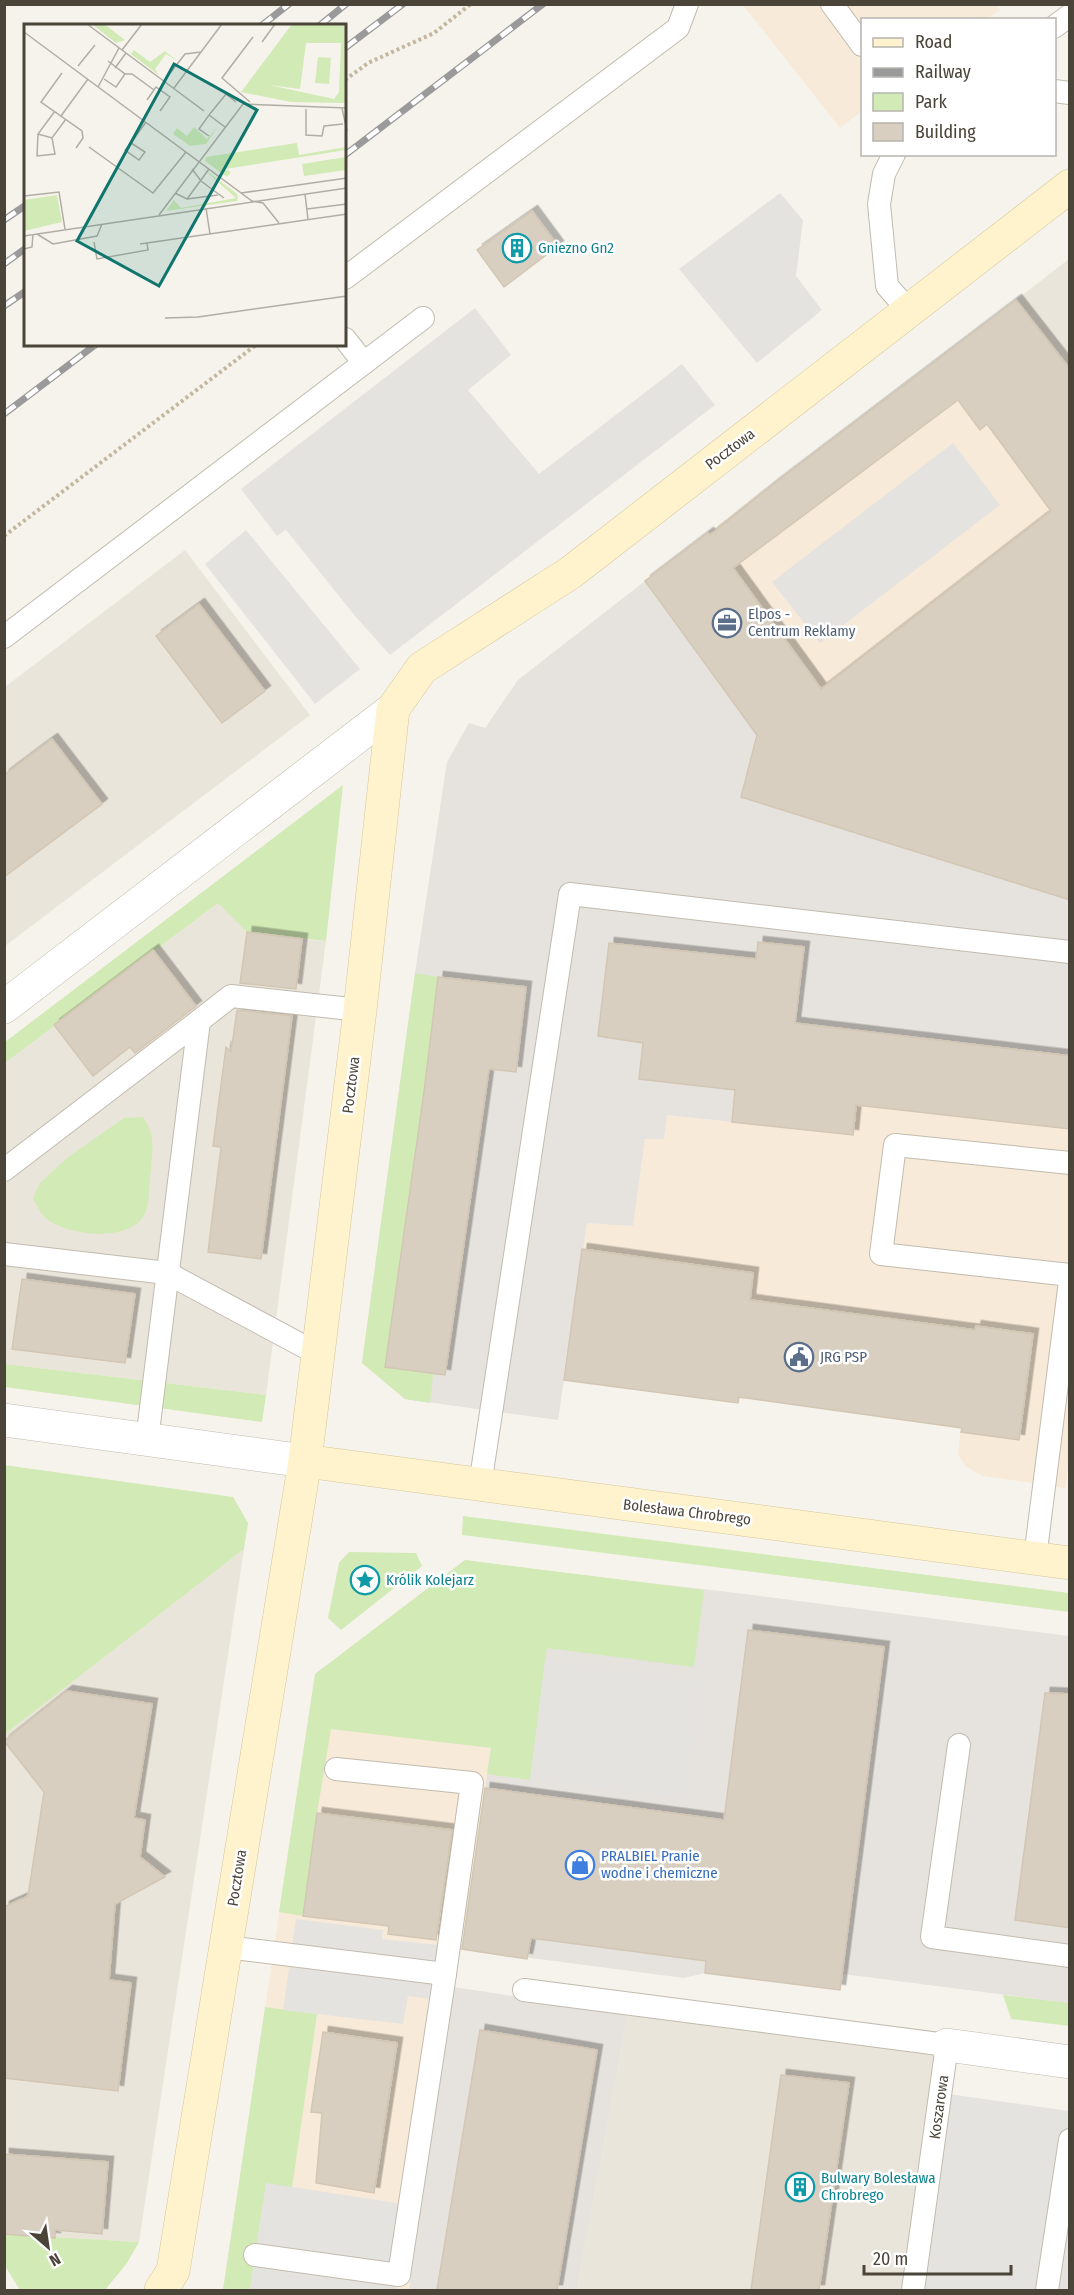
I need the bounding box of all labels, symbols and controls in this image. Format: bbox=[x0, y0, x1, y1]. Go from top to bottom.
legend bbox=[861, 18, 1056, 156]
inset map bbox=[24, 24, 346, 346]
text: Road bbox=[915, 31, 952, 53]
text: Railway bbox=[915, 61, 971, 83]
text: Park bbox=[915, 91, 948, 113]
text: Building bbox=[915, 121, 976, 143]
building icon: Gniezno Gn2 bbox=[501, 232, 533, 264]
place label: Gniezno Gn2 bbox=[538, 239, 614, 257]
street label: Pocztowa bbox=[702, 425, 758, 473]
place label: Elpos - Centrum Reklamy bbox=[748, 605, 856, 640]
office icon: Elpos - Centrum Reklamy bbox=[711, 607, 743, 639]
street label: Pocztowa bbox=[339, 1056, 363, 1114]
public building icon: JRG PSP bbox=[783, 1341, 815, 1373]
place label: JRG PSP bbox=[820, 1348, 867, 1366]
street label: Bolesława Chrobrego bbox=[622, 1495, 752, 1529]
place icon: Królik Kolejarz bbox=[349, 1564, 381, 1596]
place label: Królik Kolejarz bbox=[386, 1571, 474, 1589]
place label: PRALBIEL Pranie wodne i chemiczne bbox=[601, 1847, 718, 1882]
street label: Pocztowa bbox=[224, 1848, 250, 1908]
shop icon: PRALBIEL Pranie wodne i chemiczne bbox=[564, 1849, 596, 1881]
street label: Koszarowa bbox=[926, 2074, 952, 2140]
place label: Bulwary Bolesława Chrobrego bbox=[821, 2169, 936, 2204]
building icon: Bulwary Bolesława Chrobrego bbox=[784, 2171, 816, 2203]
north arrow bbox=[18, 2217, 78, 2277]
scale bar bbox=[864, 2238, 1011, 2276]
text: 20 m bbox=[873, 2248, 908, 2270]
text: N bbox=[46, 2249, 64, 2270]

